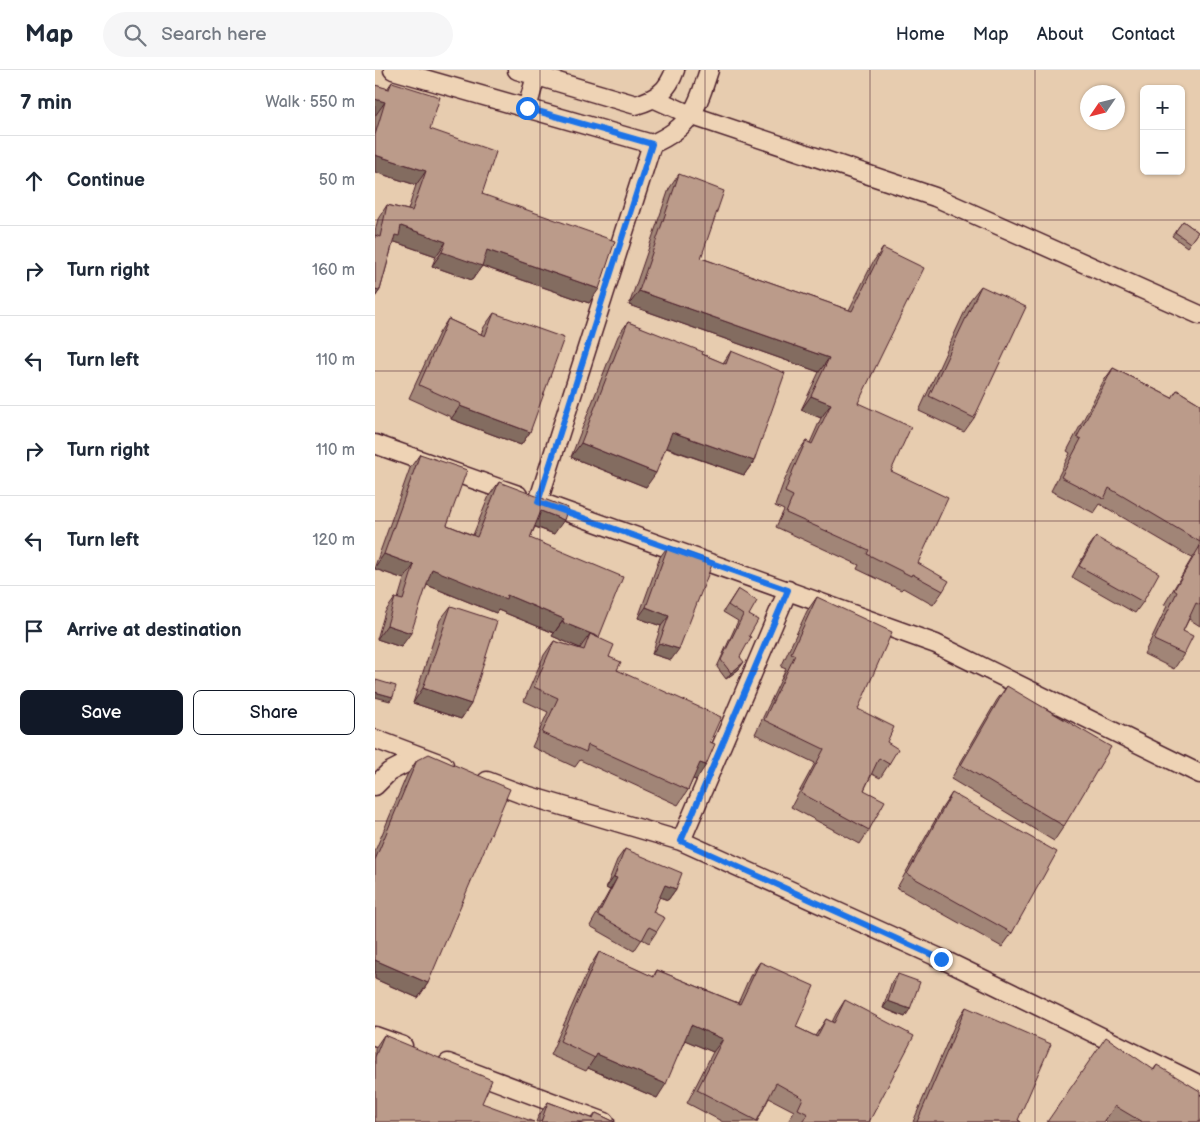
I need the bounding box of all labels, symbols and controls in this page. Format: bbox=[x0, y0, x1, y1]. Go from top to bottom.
search box bbox=[103, 12, 453, 57]
text: Map bbox=[25, 20, 73, 49]
icon: search bbox=[121, 21, 149, 49]
text: Search here bbox=[161, 23, 267, 46]
text: Home bbox=[896, 24, 945, 45]
text: Map bbox=[973, 24, 1009, 45]
text: About bbox=[1037, 24, 1084, 45]
text: Contact bbox=[1112, 24, 1175, 45]
north arrow bbox=[1080, 85, 1125, 130]
map controls bbox=[1140, 85, 1185, 175]
button: + bbox=[1140, 85, 1185, 130]
text: 7 min bbox=[20, 90, 72, 115]
text: Walk · 550 m bbox=[265, 93, 355, 112]
route start bbox=[516, 97, 539, 120]
button: − bbox=[1140, 130, 1185, 175]
icon: ahead bbox=[20, 167, 48, 195]
text: Continue bbox=[67, 169, 145, 192]
text: 50 m bbox=[319, 171, 355, 190]
icon: right bbox=[20, 257, 48, 285]
text: Turn right bbox=[67, 259, 150, 282]
text: 160 m bbox=[312, 261, 355, 280]
icon: left bbox=[20, 347, 48, 375]
text: Turn left bbox=[67, 349, 139, 372]
text: 110 m bbox=[316, 351, 355, 370]
icon: right bbox=[20, 437, 48, 465]
text: Turn right bbox=[67, 439, 150, 462]
text: 110 m bbox=[316, 441, 355, 460]
icon: left bbox=[20, 527, 48, 555]
text: Turn left bbox=[67, 529, 139, 552]
text: 120 m bbox=[312, 531, 355, 550]
icon: arrive bbox=[20, 617, 48, 645]
text: Arrive at destination bbox=[67, 619, 242, 642]
button: Save bbox=[20, 690, 183, 735]
button: Share bbox=[193, 690, 355, 735]
route end bbox=[930, 948, 953, 971]

